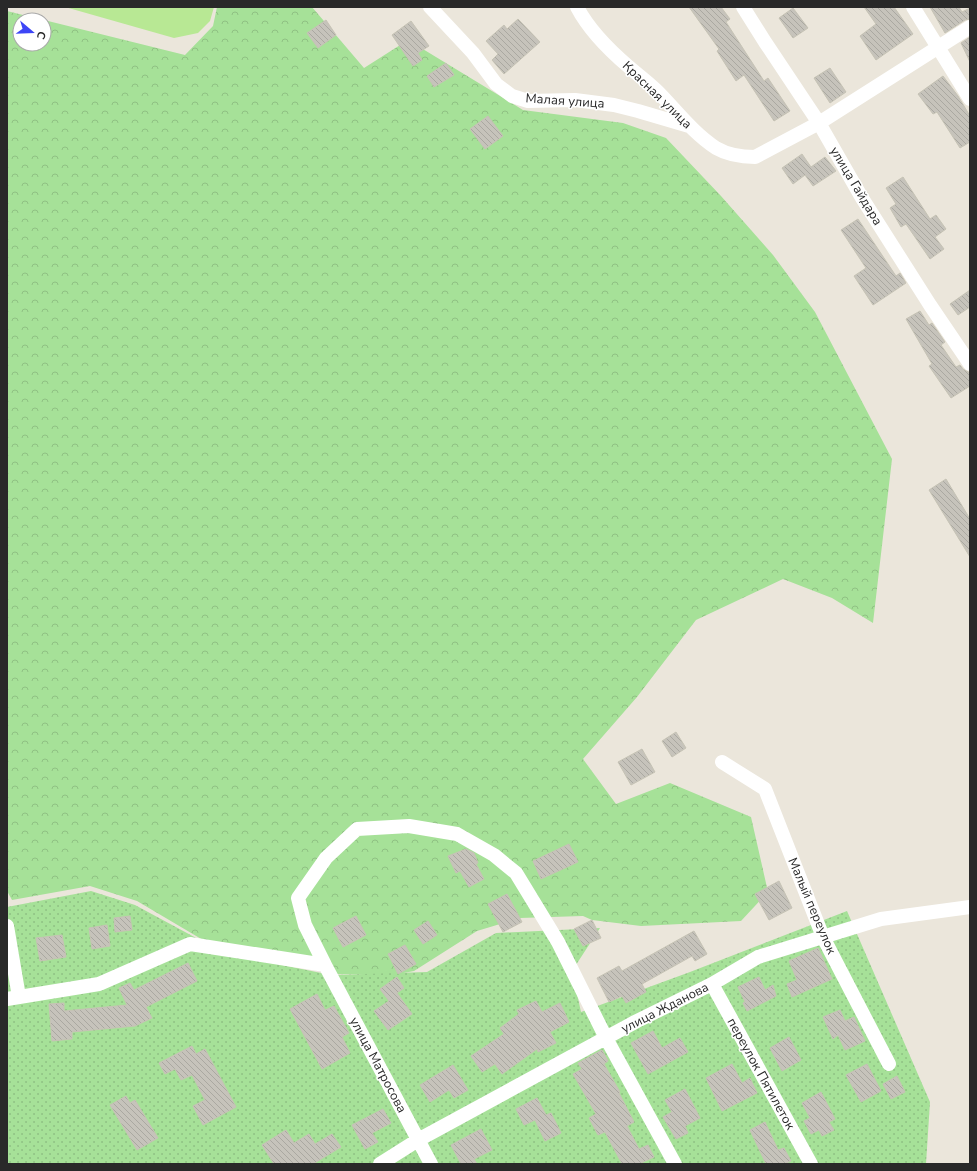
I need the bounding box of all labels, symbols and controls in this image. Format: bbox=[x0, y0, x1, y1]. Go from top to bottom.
north arrow bbox=[12, 12, 52, 52]
text: С bbox=[33, 29, 49, 42]
street label: Красная улица bbox=[618, 57, 696, 133]
street label: Малая улица bbox=[525, 89, 605, 113]
street label: улица Гайдара bbox=[825, 143, 887, 229]
street label: Малый переулок bbox=[784, 855, 841, 957]
street label: улица Жданова bbox=[618, 978, 712, 1038]
street label: улица Матросова bbox=[345, 1014, 411, 1116]
street label: переулок Пятилеток bbox=[723, 1015, 799, 1133]

